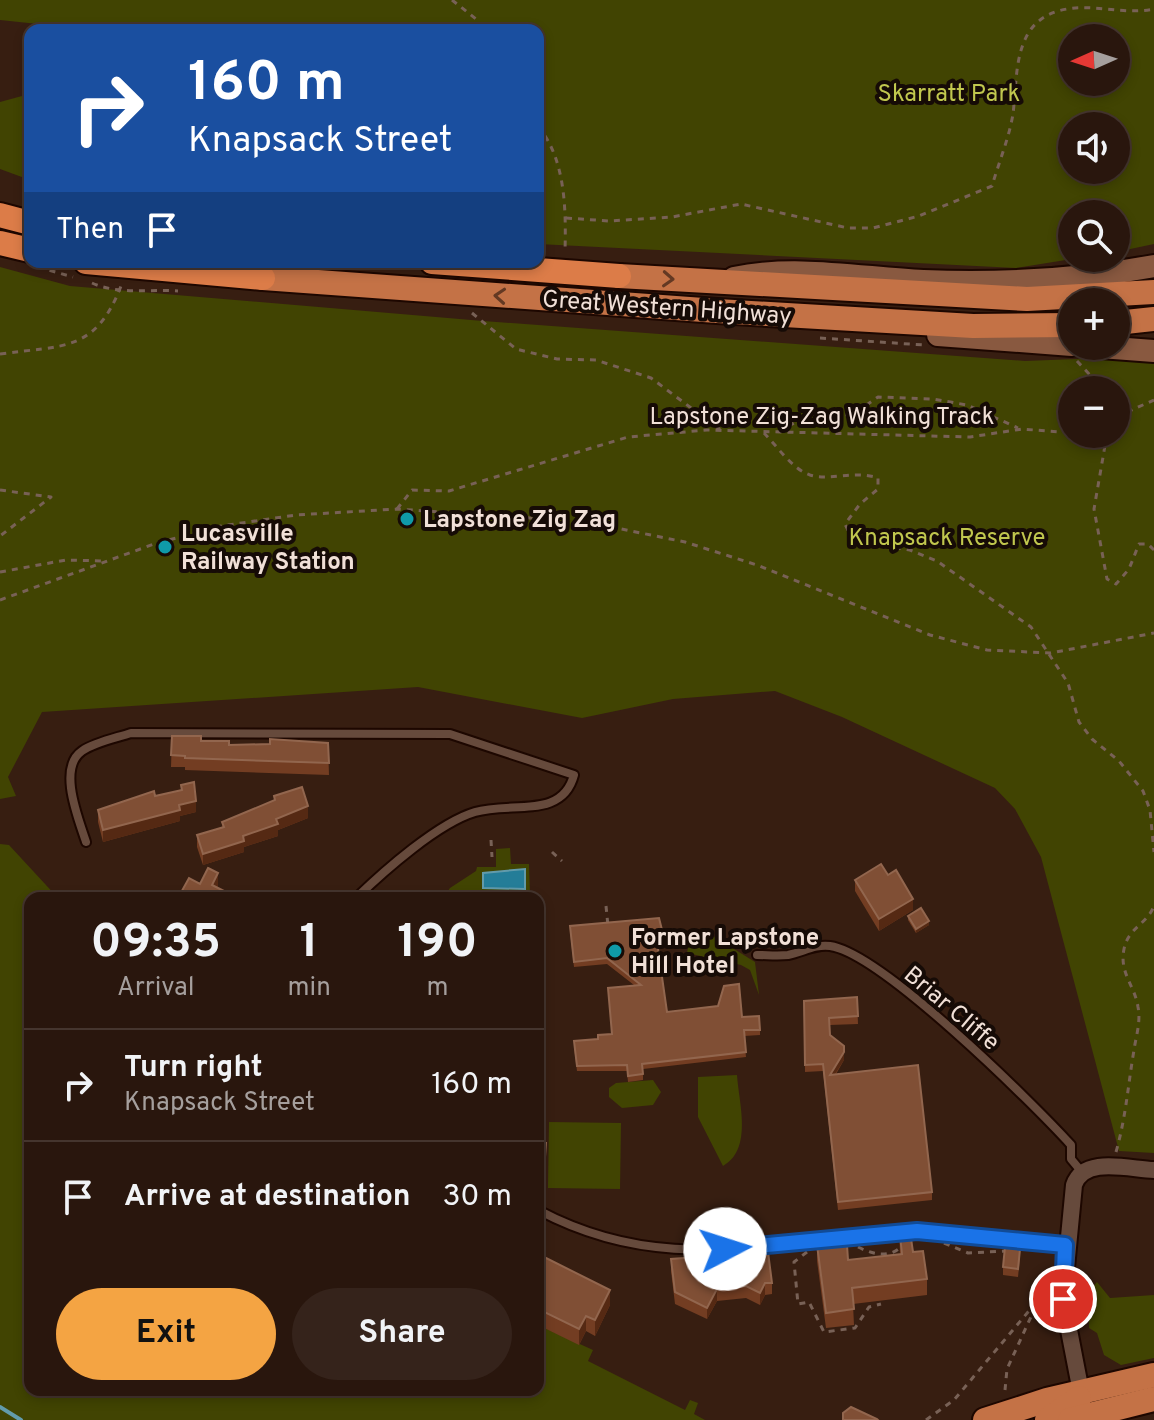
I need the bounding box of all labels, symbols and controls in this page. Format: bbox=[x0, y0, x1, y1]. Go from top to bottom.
north arrow bbox=[1058, 24, 1130, 96]
map controls bbox=[1058, 24, 1130, 448]
text: 160 m bbox=[188, 50, 345, 120]
icon: right bbox=[56, 56, 160, 160]
park label: Skarratt Park bbox=[878, 80, 1020, 110]
button: sound bbox=[1058, 112, 1130, 184]
text: Knapsack Street bbox=[188, 119, 452, 165]
button: search bbox=[1058, 200, 1130, 272]
icon: arrive bbox=[140, 208, 184, 252]
text: Then bbox=[56, 212, 124, 249]
one-way arrow bbox=[662, 270, 675, 287]
street label: Great Western Highway bbox=[541, 285, 793, 333]
one-way arrow bbox=[493, 288, 506, 305]
button: + bbox=[1058, 288, 1130, 360]
button: − bbox=[1058, 376, 1130, 448]
street label: Lapstone Zig-Zag Walking Track bbox=[650, 403, 995, 433]
place label: Lapstone Zig Zag bbox=[423, 506, 616, 536]
marker: Lapstone Zig Zag bbox=[398, 510, 416, 528]
place label: Lucasville Railway Station bbox=[181, 520, 355, 578]
park label: Knapsack Reserve bbox=[849, 524, 1045, 554]
marker: Lucasville Railway Station bbox=[156, 538, 174, 556]
text: 09:35 bbox=[90, 914, 221, 974]
text: 1 bbox=[300, 914, 319, 974]
text: 190 bbox=[397, 914, 478, 974]
place label: Former Lapstone Hill Hotel bbox=[631, 924, 819, 982]
marker: Former Lapstone Hill Hotel bbox=[606, 942, 624, 960]
street label: Briar Cliffe bbox=[897, 961, 1005, 1058]
text: Arrival bbox=[117, 972, 195, 1005]
text: min bbox=[288, 972, 331, 1005]
text: m bbox=[426, 972, 448, 1005]
text: Turn right bbox=[124, 1050, 262, 1087]
icon: right bbox=[56, 1063, 100, 1107]
text: 160 m bbox=[431, 1067, 512, 1104]
text: Knapsack Street bbox=[124, 1087, 315, 1120]
icon: arrive bbox=[56, 1175, 100, 1219]
text: Arrive at destination bbox=[124, 1179, 410, 1216]
text: 30 m bbox=[443, 1179, 512, 1216]
position arrow bbox=[683, 1207, 767, 1291]
pin bbox=[1029, 1265, 1097, 1333]
icon: arrive bbox=[1041, 1277, 1085, 1321]
button: Exit bbox=[56, 1288, 276, 1380]
button: Share bbox=[292, 1288, 512, 1380]

